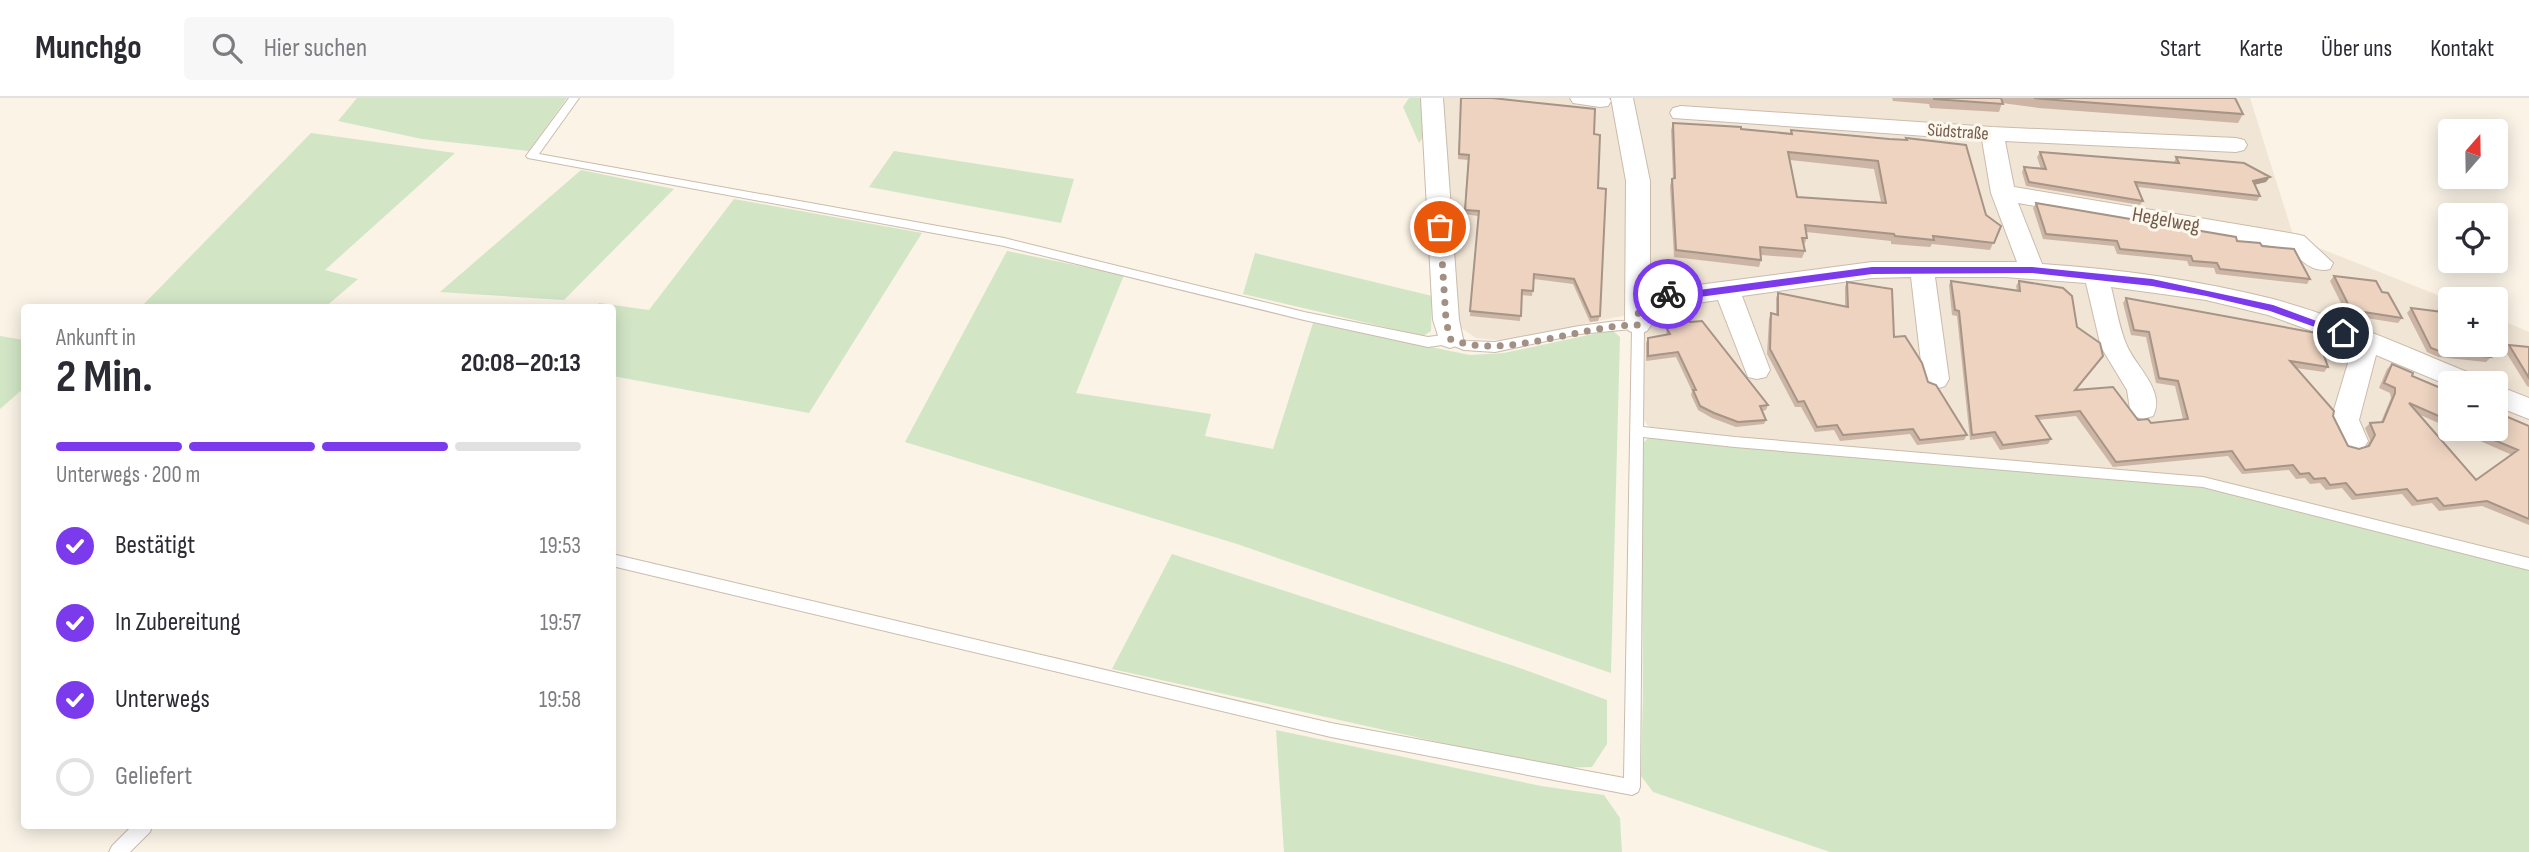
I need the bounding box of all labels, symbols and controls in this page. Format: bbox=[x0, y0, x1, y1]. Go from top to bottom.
search box bbox=[184, 17, 674, 80]
text: Munchgo bbox=[35, 28, 142, 68]
icon: search bbox=[208, 29, 246, 67]
text: Hier suchen bbox=[264, 33, 367, 64]
text: Start bbox=[2160, 34, 2201, 63]
text: Karte bbox=[2239, 34, 2283, 63]
text: Über uns bbox=[2321, 34, 2392, 63]
text: Kontakt bbox=[2430, 34, 2494, 63]
street label: Südstraße bbox=[1927, 119, 1989, 145]
north arrow bbox=[2438, 119, 2508, 189]
map controls bbox=[2438, 119, 2508, 441]
pin bbox=[1410, 197, 1470, 257]
street label: Hegelweg bbox=[2130, 202, 2202, 238]
button: locate bbox=[2438, 203, 2508, 273]
icon: bag bbox=[1421, 208, 1459, 246]
courier bbox=[1633, 259, 1703, 329]
icon: bike bbox=[1649, 275, 1687, 313]
button: + bbox=[2438, 287, 2508, 357]
pin bbox=[2313, 303, 2373, 363]
icon: home bbox=[2324, 314, 2362, 352]
text: Ankunft in bbox=[56, 324, 136, 352]
text: 20:08–20:13 bbox=[461, 348, 581, 379]
text: 2 Min. bbox=[56, 350, 153, 405]
button: − bbox=[2438, 371, 2508, 441]
text: Unterwegs · 200 m bbox=[56, 461, 200, 489]
icon: check bbox=[56, 527, 94, 565]
text: Bestätigt bbox=[115, 530, 195, 561]
text: 19:53 bbox=[540, 532, 581, 560]
icon: check bbox=[56, 604, 94, 642]
text: In Zubereitung bbox=[115, 607, 241, 638]
text: 19:57 bbox=[540, 609, 581, 637]
icon: check bbox=[56, 681, 94, 719]
text: Unterwegs bbox=[115, 684, 210, 715]
text: 19:58 bbox=[539, 686, 581, 714]
text: Geliefert bbox=[115, 761, 192, 792]

